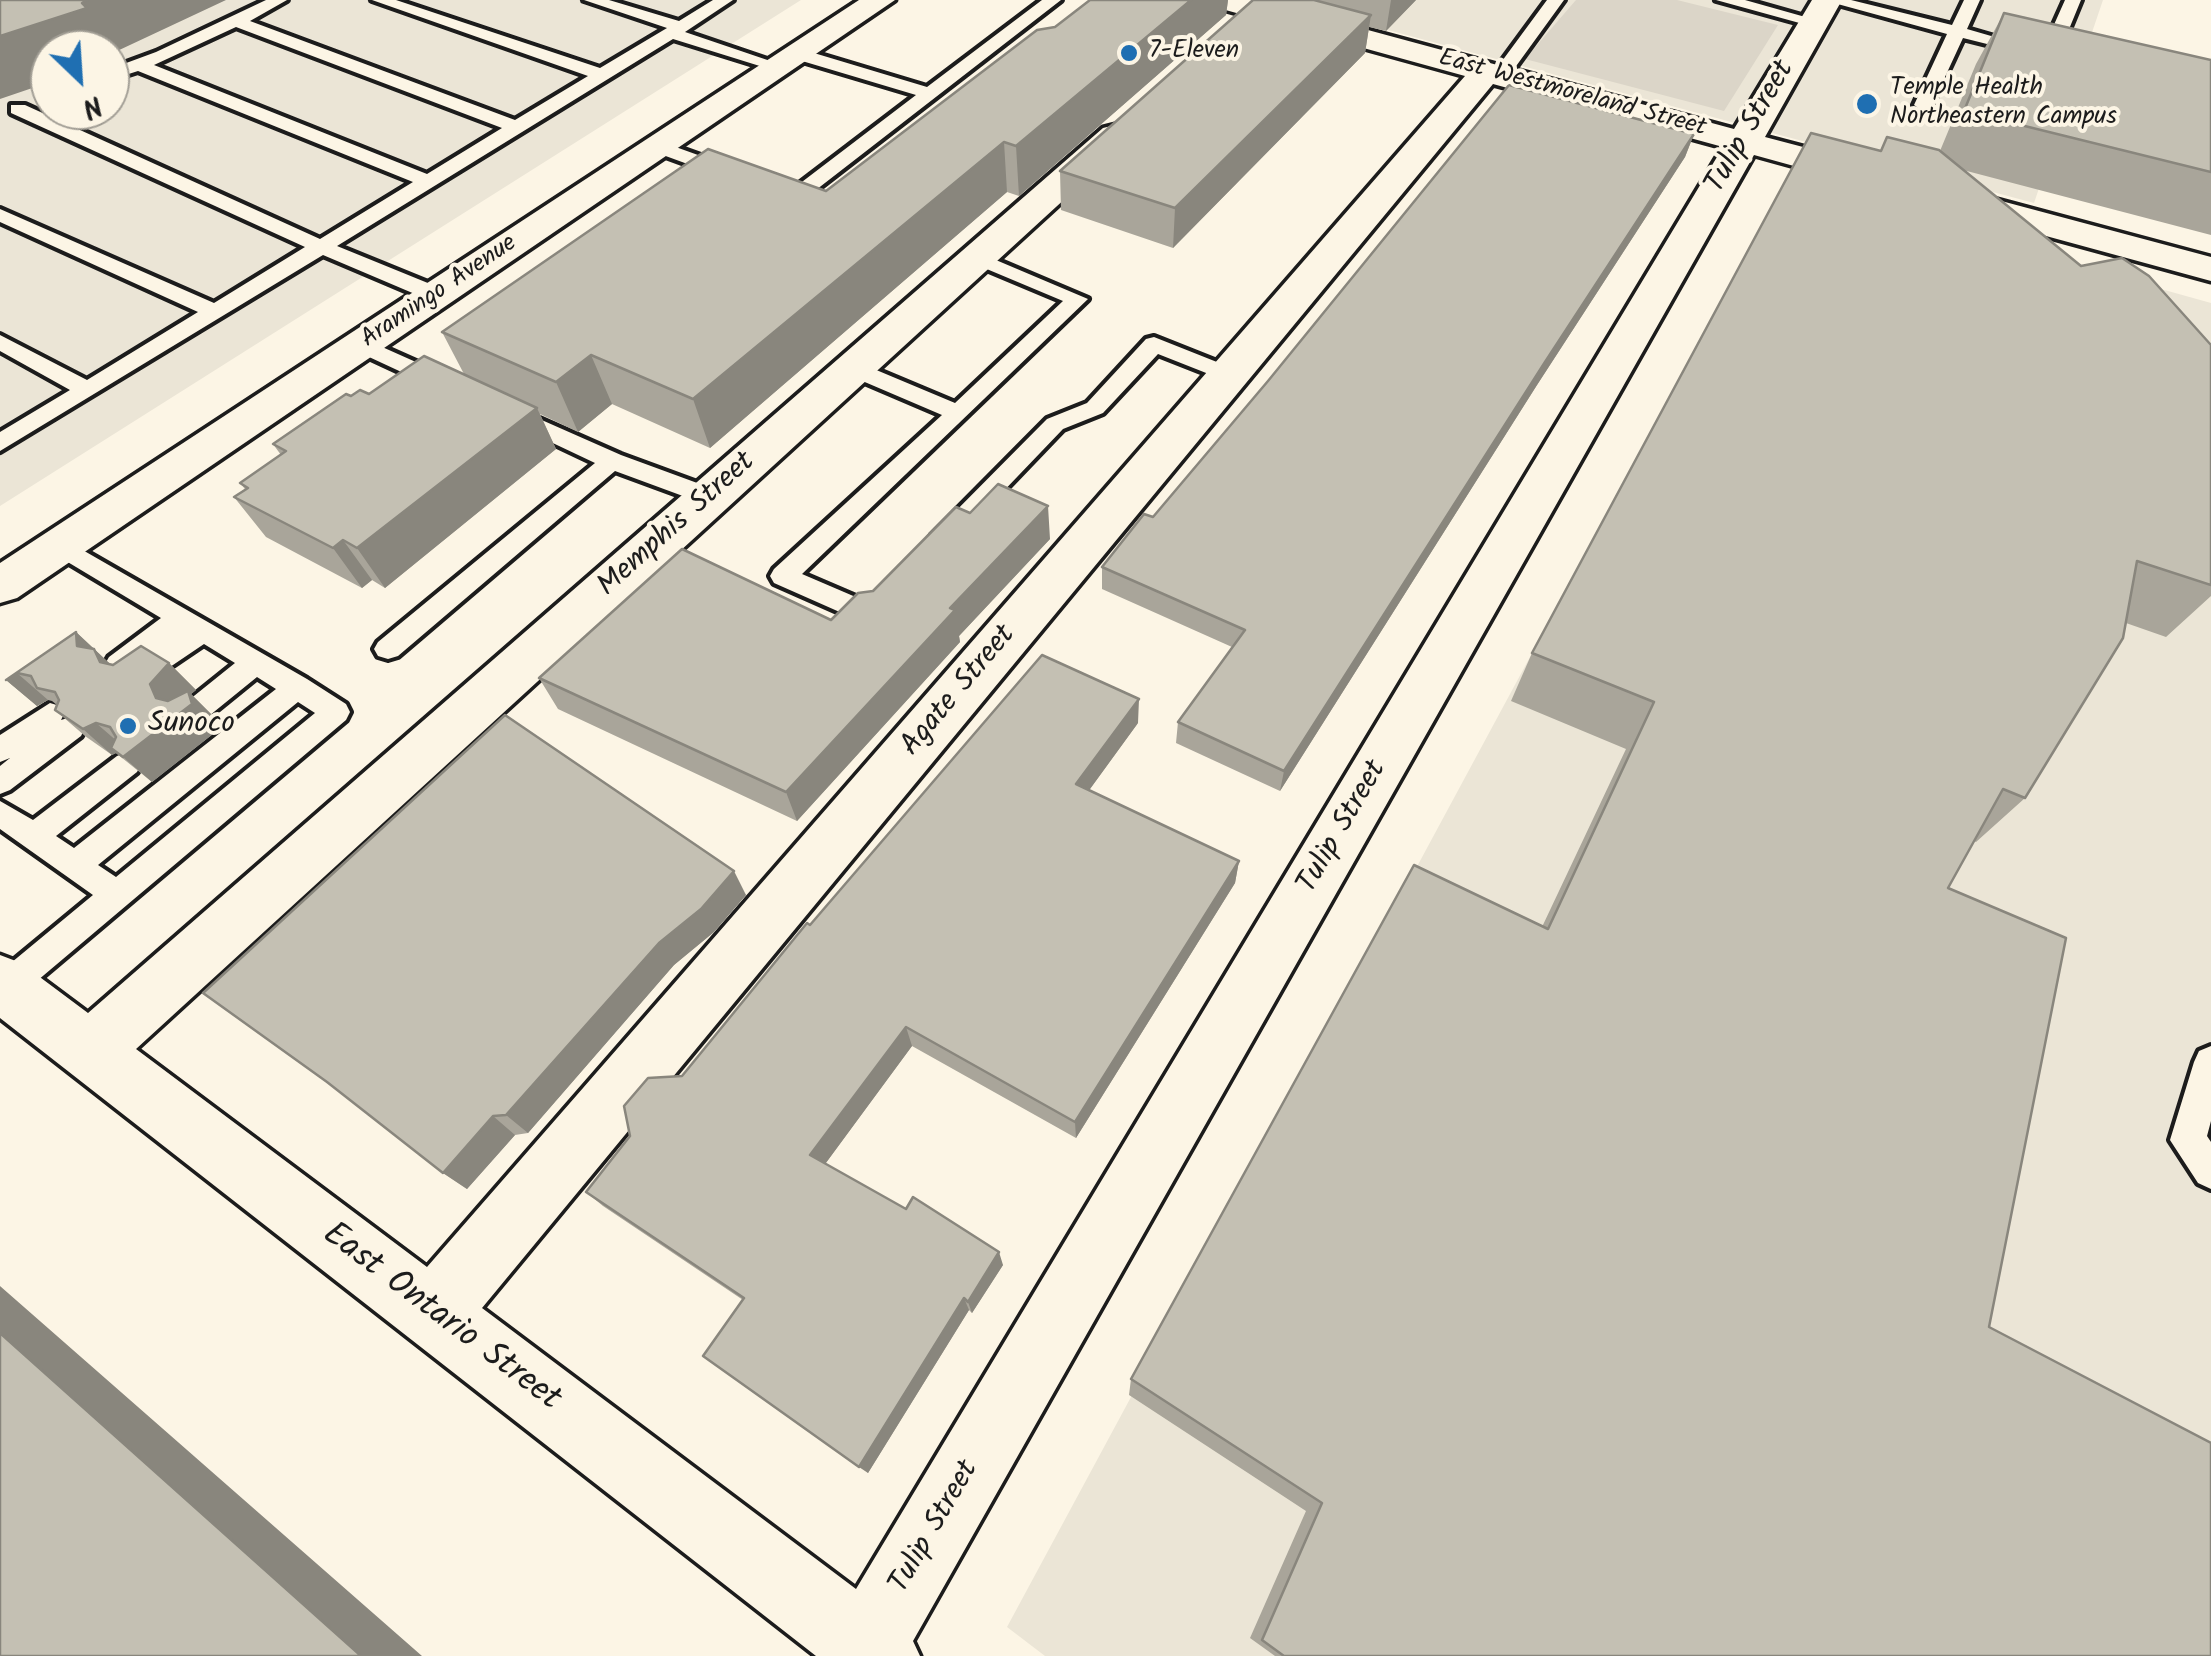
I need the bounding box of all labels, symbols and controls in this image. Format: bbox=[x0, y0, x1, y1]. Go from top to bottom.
north arrow bbox=[30, 30, 130, 130]
place label: 7-Eleven bbox=[1149, 38, 1239, 68]
marker: 7-Eleven bbox=[1118, 42, 1140, 64]
street label: East Westmoreland Street bbox=[1435, 45, 1709, 145]
street label: Tulip Street bbox=[1700, 55, 1804, 201]
place label: Temple Health Northeastern Campus bbox=[1890, 75, 2117, 134]
text: N bbox=[75, 82, 110, 130]
marker: Temple Health Northeastern Campus bbox=[1854, 91, 1880, 117]
street label: Aramingo Avenue bbox=[357, 230, 523, 356]
street label: Memphis Street bbox=[592, 446, 764, 606]
street label: Agate Street bbox=[895, 619, 1025, 765]
place label: Sunoco bbox=[148, 708, 235, 744]
marker: Sunoco bbox=[117, 715, 139, 737]
street label: Tulip Street bbox=[1292, 755, 1396, 901]
street label: East Ontario Street bbox=[312, 1216, 568, 1422]
street label: Tulip Street bbox=[884, 1455, 988, 1601]

